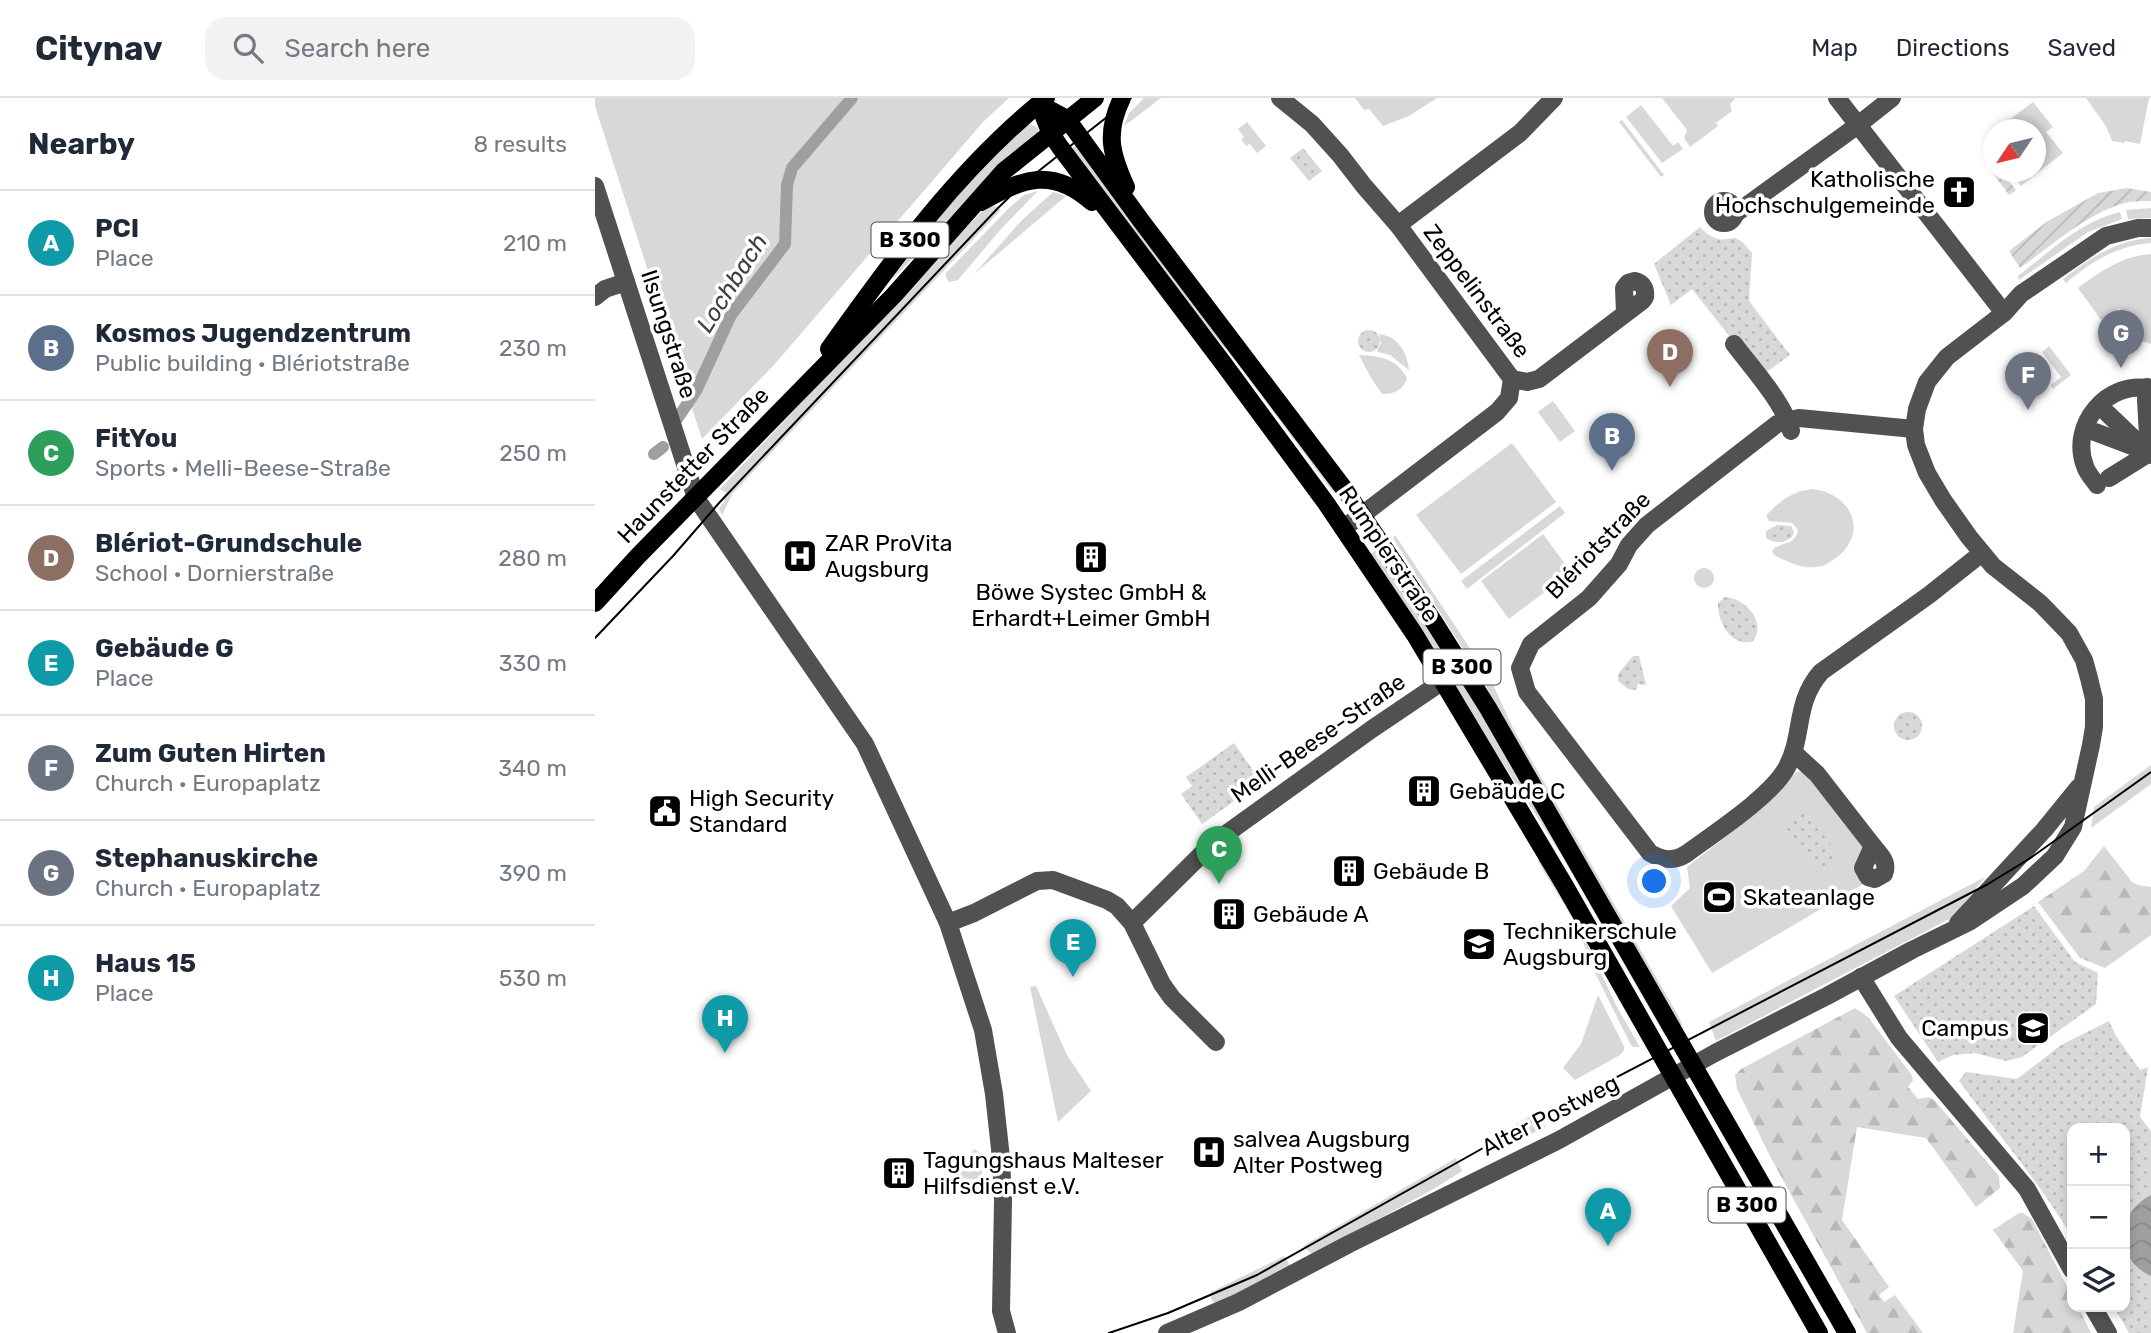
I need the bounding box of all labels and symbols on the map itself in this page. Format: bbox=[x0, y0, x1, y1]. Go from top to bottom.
north arrow bbox=[1983, 119, 2046, 182]
place label: Katholische Hochschulgemeinde bbox=[1715, 165, 1935, 219]
church icon: Katholische Hochschulgemeinde bbox=[1940, 173, 1978, 211]
street label: Zeppelinstraße bbox=[1418, 219, 1536, 363]
road number: B 300 bbox=[871, 222, 949, 258]
water label: Lochbach bbox=[691, 229, 773, 337]
street label: Ilsungstraße bbox=[635, 266, 703, 402]
pin: G bbox=[2098, 310, 2144, 368]
pin: D bbox=[1647, 329, 1693, 387]
pin: F bbox=[2005, 352, 2051, 410]
street label: Haunstetter Straße bbox=[611, 381, 775, 549]
pin: B bbox=[1589, 413, 1635, 471]
street label: Rumplerstraße bbox=[1333, 480, 1445, 628]
street label: Blériotstraße bbox=[1540, 485, 1656, 605]
place label: ZAR ProVita Augsburg bbox=[825, 529, 952, 583]
hospital icon: ZAR ProVita Augsburg bbox=[781, 537, 819, 575]
building icon: Böwe Systec GmbH & Erhardt+Leimer GmbH bbox=[1072, 538, 1110, 576]
place label: Böwe Systec GmbH & Erhardt+Leimer GmbH bbox=[971, 578, 1211, 632]
road number: B 300 bbox=[1423, 650, 1501, 684]
street label: Melli-Beese-Straße bbox=[1225, 667, 1411, 809]
building icon: Gebäude C bbox=[1405, 772, 1443, 810]
place label: Gebäude C bbox=[1449, 777, 1565, 805]
place label: High Security Standard bbox=[689, 784, 834, 838]
public building icon: High Security Standard bbox=[646, 792, 684, 830]
pin: C bbox=[1196, 826, 1242, 884]
building icon: Gebäude B bbox=[1330, 852, 1368, 890]
place label: Gebäude B bbox=[1373, 857, 1489, 885]
your location bbox=[1637, 864, 1671, 898]
sports icon: Skateanlage bbox=[1700, 878, 1738, 916]
place label: Skateanlage bbox=[1743, 883, 1875, 911]
building icon: Gebäude A bbox=[1210, 895, 1248, 933]
place label: Gebäude A bbox=[1253, 900, 1369, 928]
place label: Technikerschule Augsburg bbox=[1503, 917, 1677, 971]
pin: E bbox=[1050, 919, 1096, 977]
school or university icon: Technikerschule Augsburg bbox=[1460, 925, 1498, 963]
pin: H bbox=[702, 995, 748, 1053]
school or university icon: Campus bbox=[2014, 1009, 2052, 1047]
place label: Campus bbox=[1921, 1014, 2009, 1042]
street label: Alter Postweg bbox=[1477, 1068, 1623, 1162]
place label: salvea Augsburg Alter Postweg bbox=[1233, 1125, 1410, 1179]
hospital icon: salvea Augsburg Alter Postweg bbox=[1190, 1133, 1228, 1171]
place label: Tagungshaus Malteser Hilfsdienst e.V. bbox=[923, 1146, 1164, 1200]
building icon: Tagungshaus Malteser Hilfsdienst e.V. bbox=[880, 1154, 918, 1192]
pin: A bbox=[1585, 1188, 1631, 1246]
road number: B 300 bbox=[1709, 1188, 1785, 1222]

